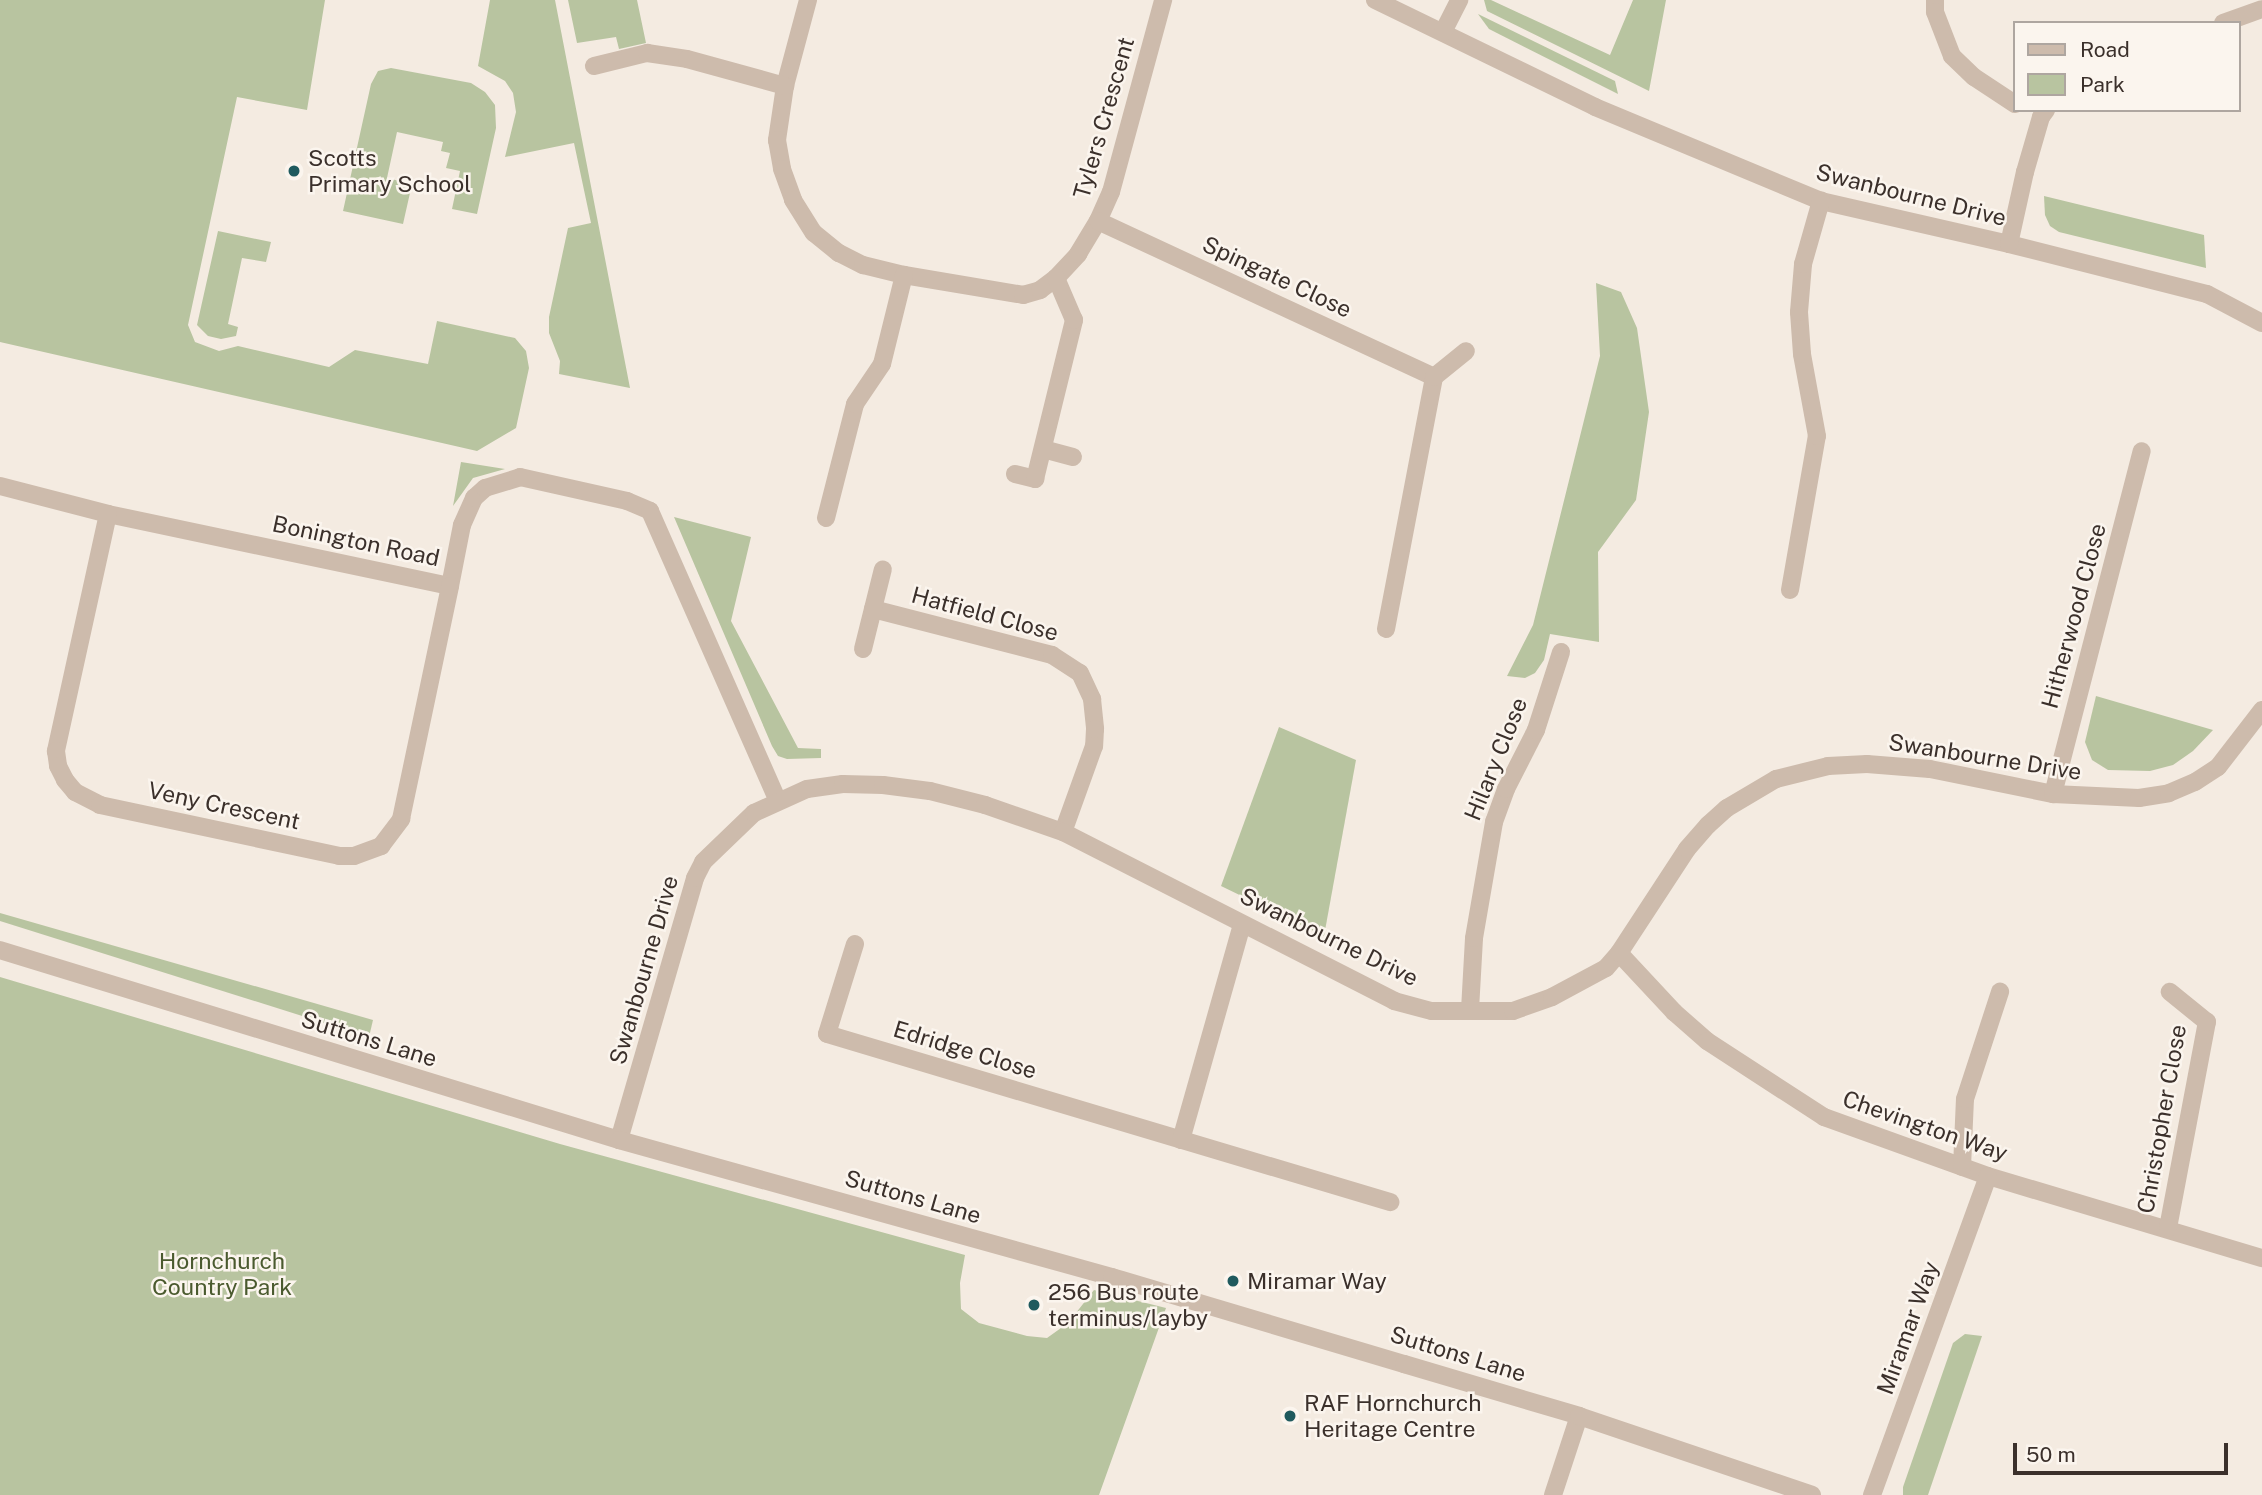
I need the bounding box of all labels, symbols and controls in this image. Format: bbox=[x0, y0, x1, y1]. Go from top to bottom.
legend bbox=[2014, 21, 2241, 112]
street label: Tylers Crescent bbox=[1068, 34, 1140, 202]
text: Road bbox=[2080, 37, 2130, 62]
text: Park bbox=[2080, 72, 2125, 97]
place label: Scotts Primary School bbox=[308, 144, 471, 198]
street label: Swanbourne Drive bbox=[1813, 158, 2009, 232]
marker: Scotts Primary School bbox=[286, 163, 302, 179]
street label: Spingate Close bbox=[1198, 230, 1356, 324]
street label: Bonington Road bbox=[270, 510, 442, 572]
street label: Hitherwood Close bbox=[2036, 520, 2112, 712]
street label: Hatfield Close bbox=[909, 581, 1061, 647]
street label: Hilary Close bbox=[1459, 694, 1533, 824]
street label: Swanbourne Drive bbox=[1886, 728, 2084, 786]
street label: Veny Crescent bbox=[145, 776, 303, 836]
street label: Swanbourne Drive bbox=[604, 872, 684, 1068]
street label: Swanbourne Drive bbox=[1235, 882, 1423, 992]
street label: Suttons Lane bbox=[298, 1005, 440, 1073]
street label: Edridge Close bbox=[890, 1015, 1040, 1085]
street label: Christopher Close bbox=[2132, 1022, 2192, 1216]
street label: Chevington Way bbox=[1839, 1085, 2011, 1167]
street label: Suttons Lane bbox=[842, 1164, 984, 1230]
park label: Hornchurch Country Park bbox=[152, 1247, 292, 1301]
street label: Miramar Way bbox=[1871, 1257, 1945, 1399]
place label: Miramar Way bbox=[1247, 1267, 1387, 1295]
marker: Miramar Way bbox=[1225, 1273, 1241, 1289]
place label: 256 Bus route terminus/layby bbox=[1048, 1278, 1208, 1332]
marker: 256 Bus route terminus/layby bbox=[1026, 1297, 1042, 1313]
street label: Suttons Lane bbox=[1387, 1320, 1529, 1388]
place label: RAF Hornchurch Heritage Centre bbox=[1304, 1389, 1481, 1443]
marker: RAF Hornchurch Heritage Centre bbox=[1282, 1408, 1298, 1424]
scale bar bbox=[2017, 1428, 2232, 1472]
text: 50 m bbox=[2026, 1442, 2076, 1467]

